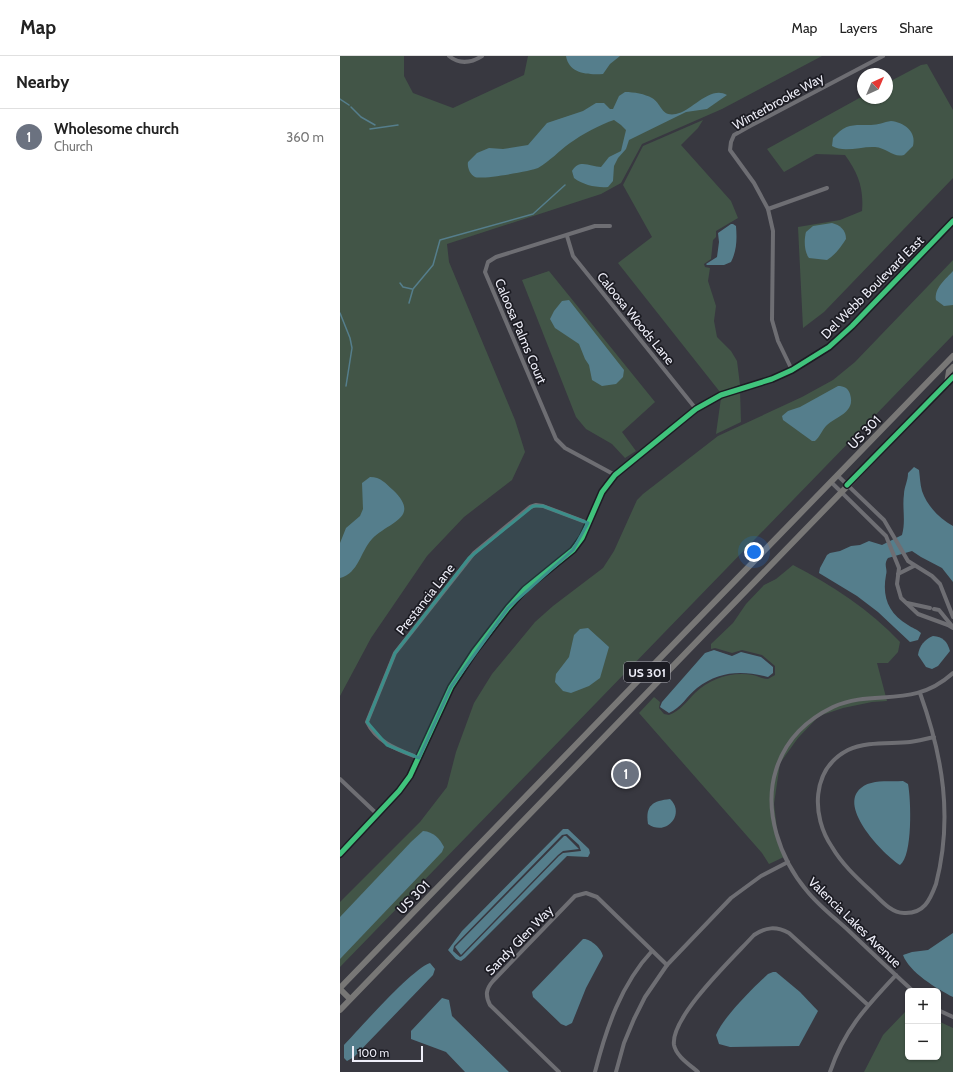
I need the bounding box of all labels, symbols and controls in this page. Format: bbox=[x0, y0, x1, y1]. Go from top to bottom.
text: Map bbox=[20, 16, 56, 39]
text: Map bbox=[792, 19, 817, 37]
text: Layers bbox=[839, 19, 877, 37]
text: Share bbox=[899, 19, 933, 37]
north arrow bbox=[857, 68, 893, 104]
street label: Winterbrooke Way bbox=[729, 69, 827, 133]
text: Nearby bbox=[16, 72, 69, 92]
text: Wholesome church bbox=[54, 120, 179, 138]
text: 1 bbox=[27, 129, 31, 145]
text: 360 m bbox=[286, 129, 324, 145]
text: Church bbox=[54, 138, 93, 154]
street label: Del Webb Boulevard East bbox=[817, 232, 927, 342]
street label: Caloosa Woods Lane bbox=[594, 269, 678, 368]
street label: Caloosa Palms Court bbox=[492, 276, 551, 387]
street label: US 301 bbox=[844, 412, 884, 452]
your location bbox=[744, 542, 764, 562]
street label: Prestancia Lane bbox=[392, 560, 458, 638]
road number: US 301 bbox=[624, 662, 670, 682]
pin: 1 bbox=[613, 759, 639, 789]
street label: Valencia Lakes Avenue bbox=[805, 874, 905, 971]
street label: US 301 bbox=[393, 877, 433, 917]
street label: Sandy Glen Way bbox=[482, 902, 557, 978]
map controls bbox=[905, 988, 941, 1060]
button: + bbox=[905, 988, 941, 1024]
button: − bbox=[905, 1024, 941, 1060]
scale bar bbox=[352, 1044, 423, 1063]
text: 100 m bbox=[358, 1046, 389, 1060]

